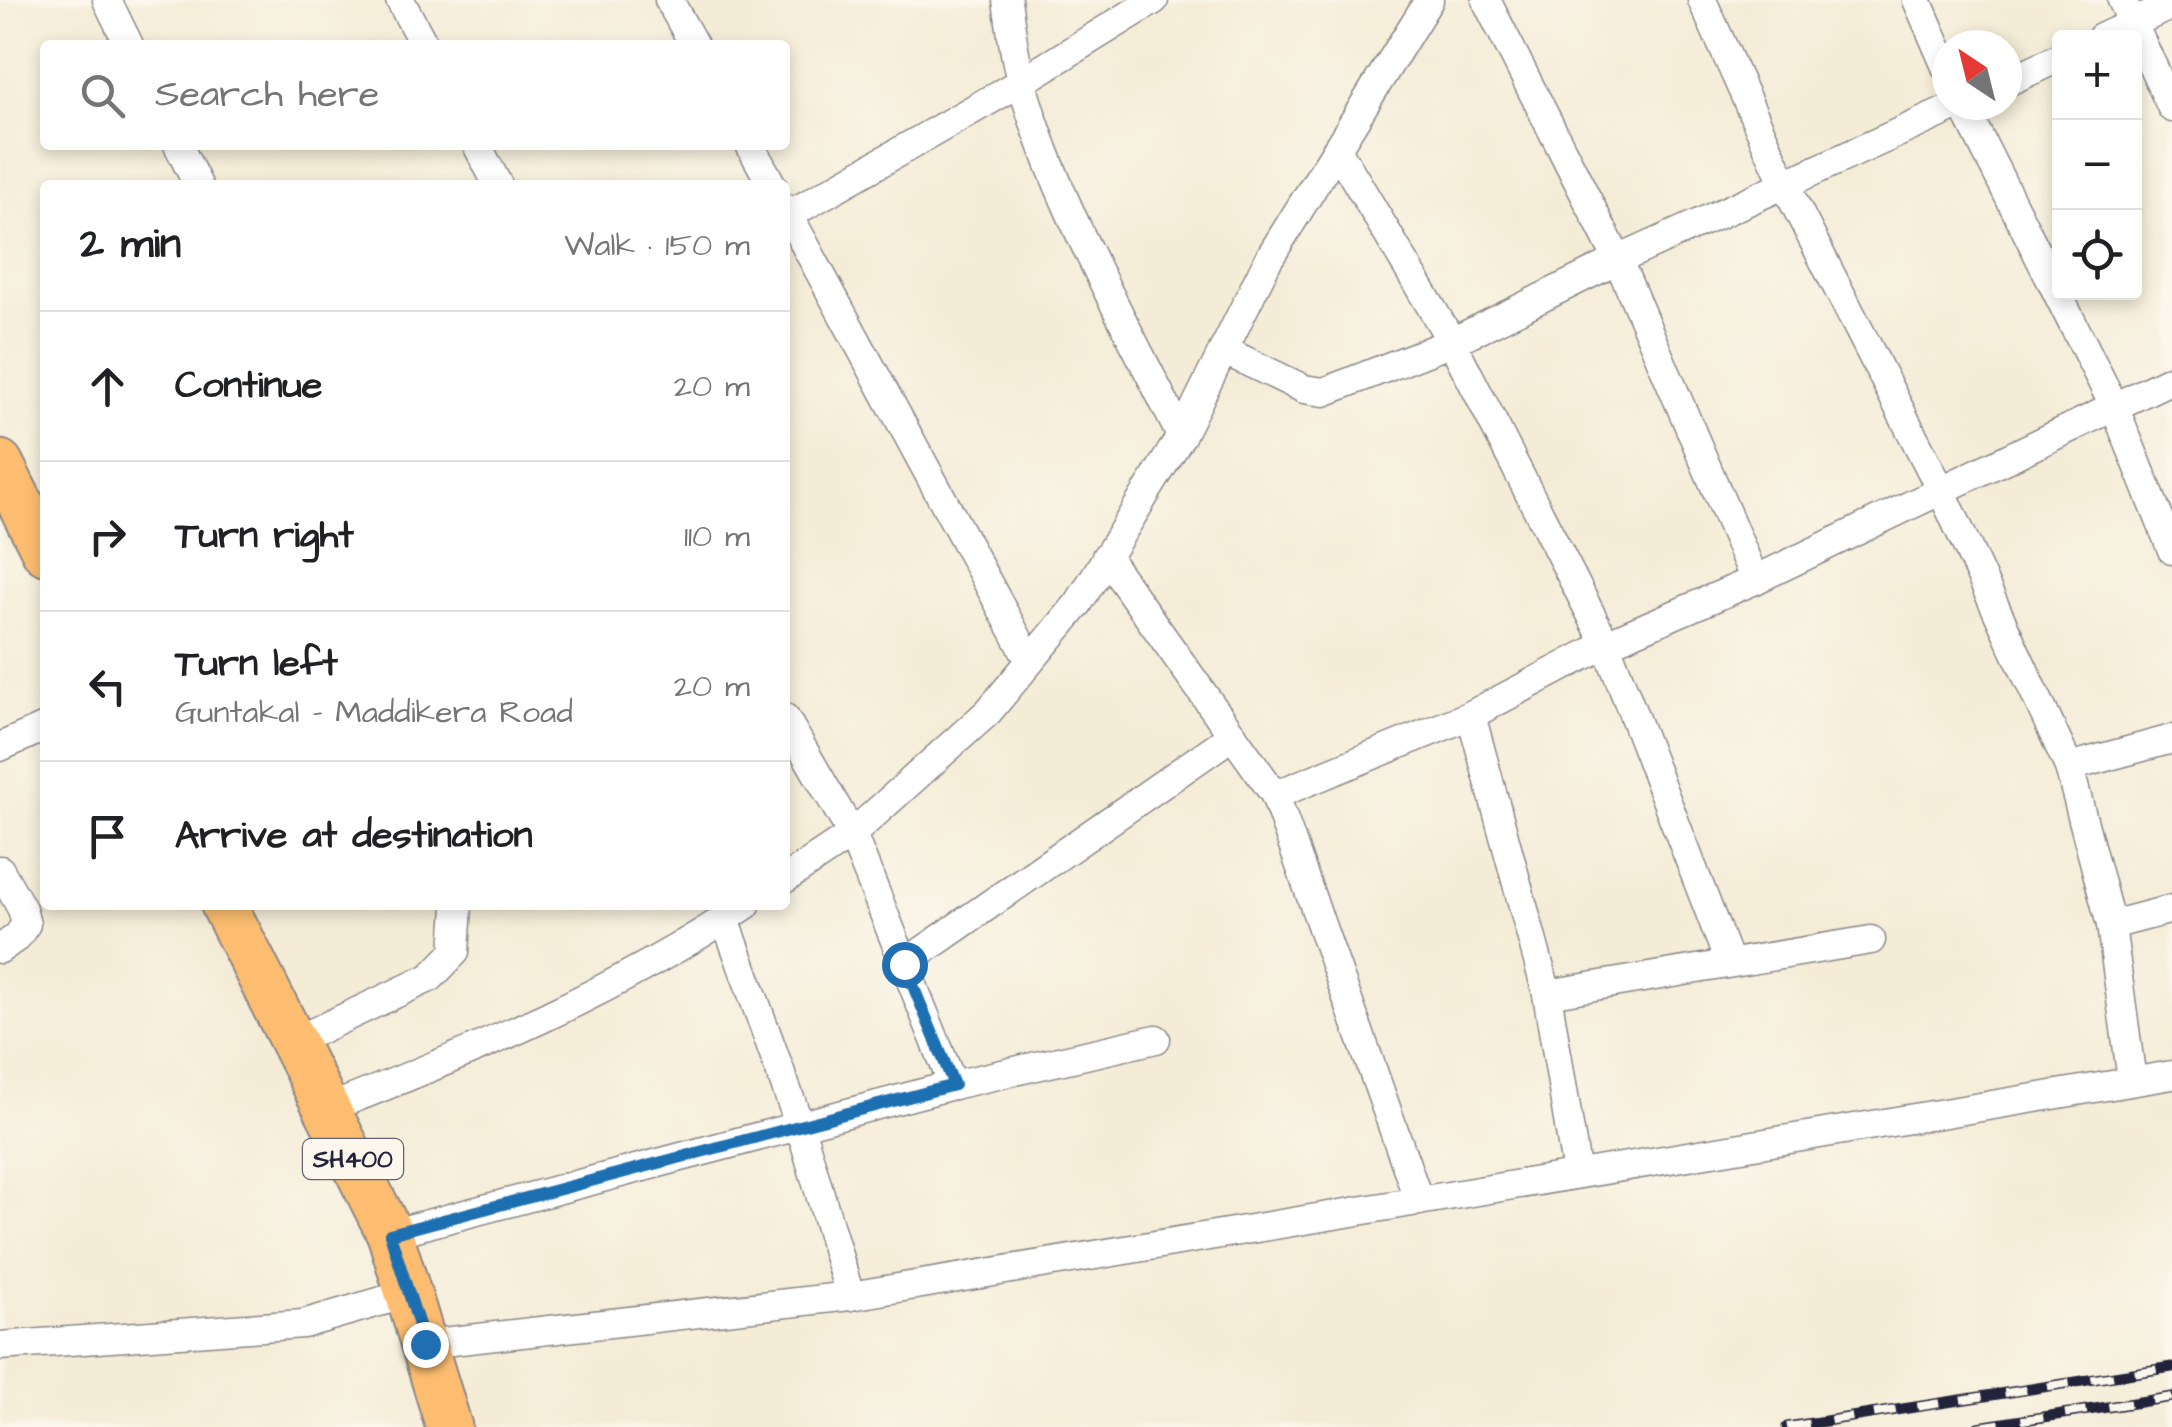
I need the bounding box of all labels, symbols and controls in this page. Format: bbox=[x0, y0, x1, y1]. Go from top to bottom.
north arrow bbox=[1932, 30, 2022, 120]
map controls bbox=[2052, 30, 2142, 300]
button: + bbox=[2052, 30, 2142, 120]
search box bbox=[40, 40, 790, 150]
icon: search bbox=[75, 68, 130, 123]
text: Search here bbox=[155, 69, 379, 121]
button: − bbox=[2052, 120, 2142, 210]
button: locate bbox=[2052, 210, 2142, 300]
text: 2 min bbox=[80, 216, 181, 274]
text: Walk · 150 m bbox=[564, 223, 750, 268]
icon: ahead bbox=[80, 359, 135, 414]
text: Continue bbox=[175, 360, 322, 412]
text: 20 m bbox=[674, 364, 750, 409]
icon: right bbox=[80, 509, 135, 564]
text: Turn right bbox=[175, 510, 354, 562]
text: 110 m bbox=[684, 514, 750, 559]
text: Turn left bbox=[175, 638, 338, 690]
icon: left bbox=[80, 659, 135, 714]
text: 20 m bbox=[674, 664, 750, 709]
text: Guntakal - Maddikera Road bbox=[175, 690, 573, 735]
icon: arrive bbox=[80, 809, 135, 864]
text: Arrive at destination bbox=[175, 810, 532, 862]
route start bbox=[882, 942, 928, 988]
road number: SH400 bbox=[303, 1139, 403, 1179]
route end bbox=[403, 1322, 449, 1368]

